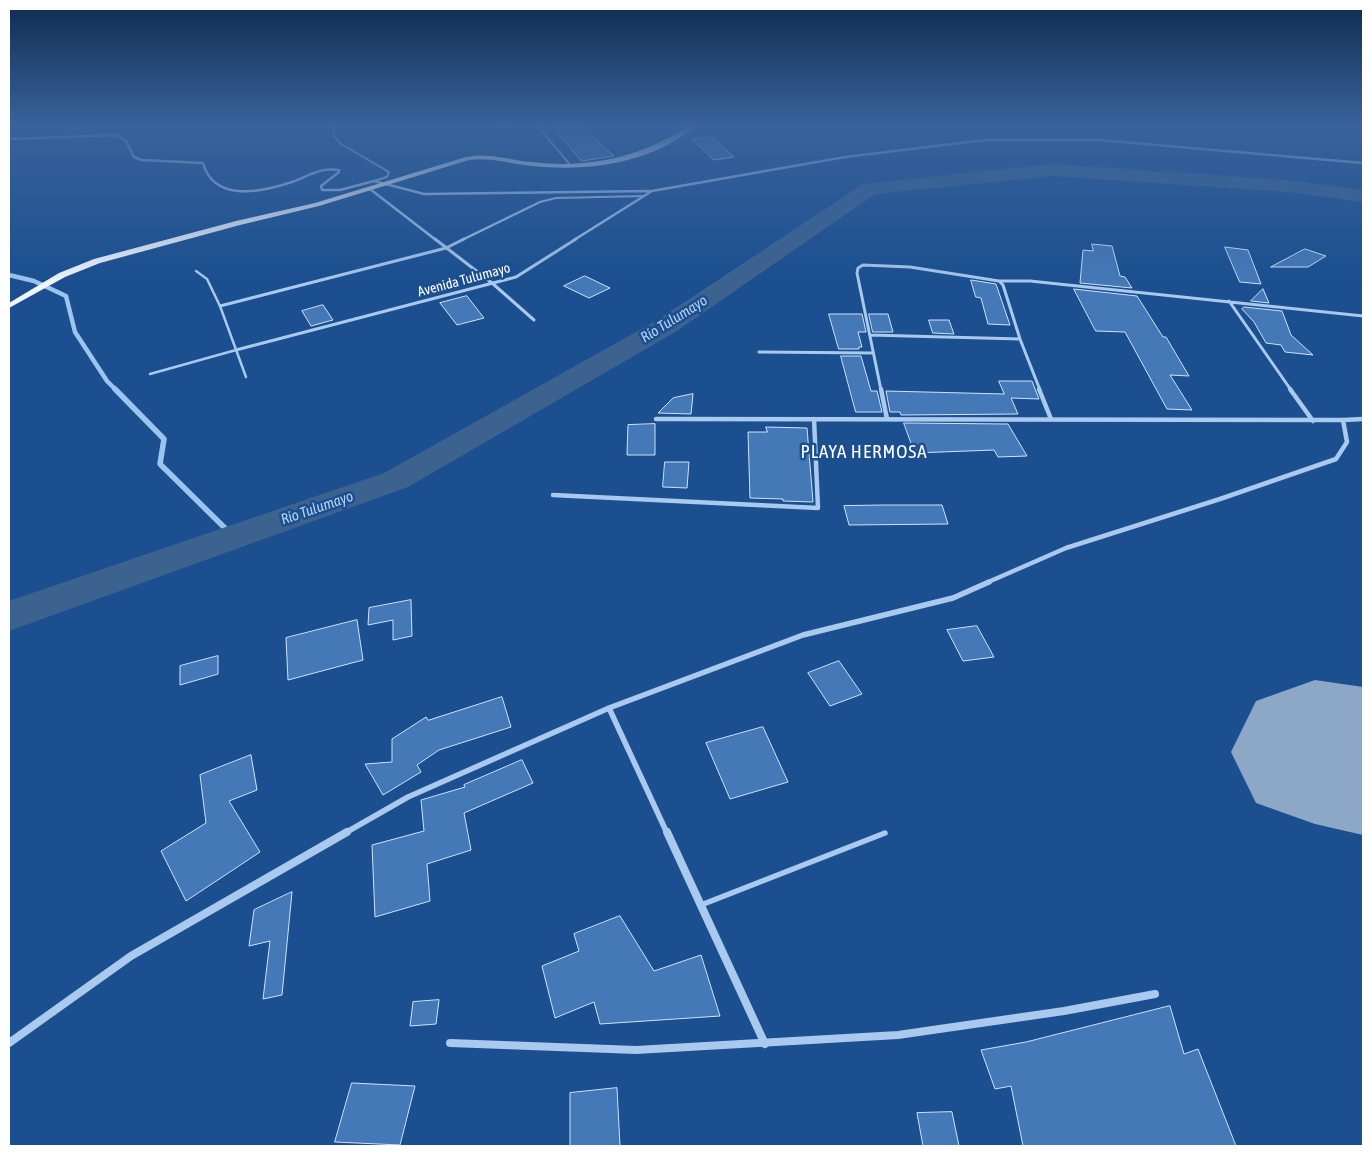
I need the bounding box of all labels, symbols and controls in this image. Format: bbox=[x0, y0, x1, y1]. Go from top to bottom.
street label: Avenida Tulumayo bbox=[416, 260, 512, 300]
water label: Río Tulumayo bbox=[637, 291, 711, 347]
district label: PLAYA HERMOSA bbox=[799, 441, 929, 463]
water label: Río Tulumayo bbox=[279, 487, 355, 529]

